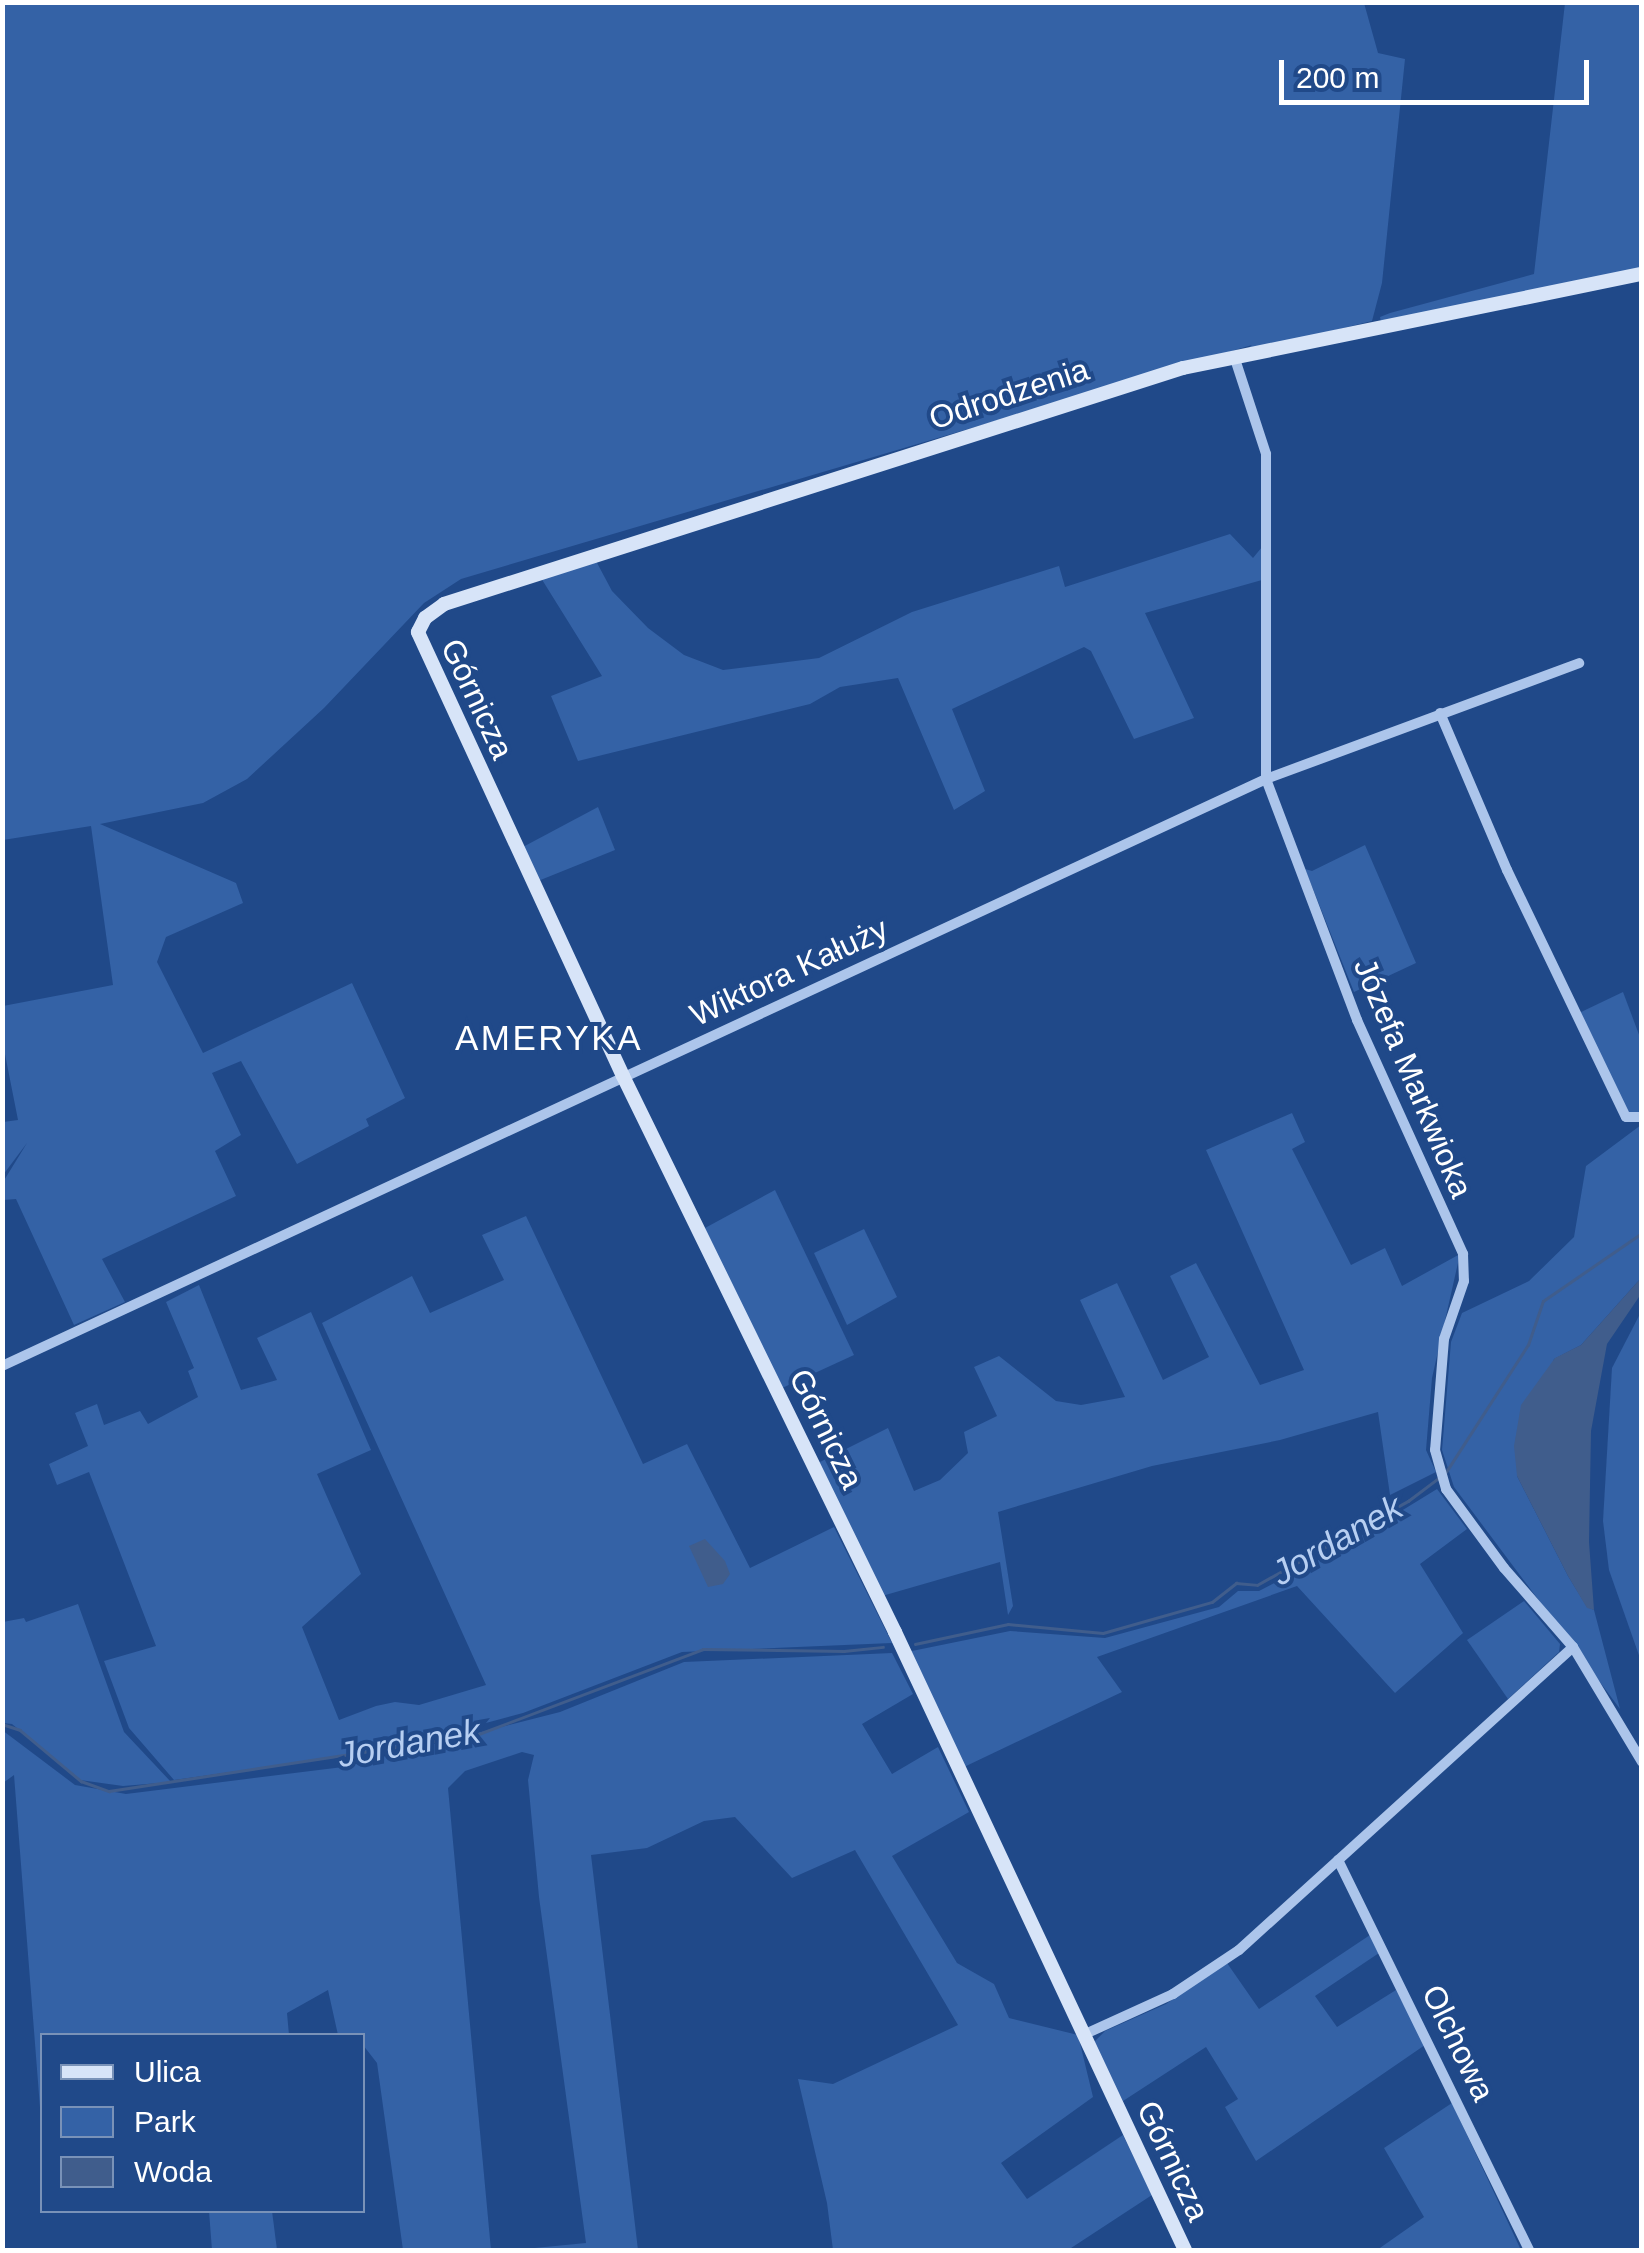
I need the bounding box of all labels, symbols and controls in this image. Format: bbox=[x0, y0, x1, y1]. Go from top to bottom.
scale bar bbox=[1284, 40, 1594, 102]
text: 200 m bbox=[1296, 61, 1379, 94]
street label: Odrodzenia bbox=[924, 350, 1094, 438]
street label: Górnicza bbox=[433, 633, 521, 765]
street label: Wiktora Kałuży bbox=[684, 910, 894, 1034]
street label: Józefa Markwioka bbox=[1345, 953, 1481, 1203]
district label: AMERYKA bbox=[455, 1017, 643, 1059]
street label: Górnicza bbox=[781, 1363, 871, 1495]
water label: Jordanek bbox=[1264, 1486, 1410, 1594]
water label: Jordanek bbox=[334, 1710, 484, 1776]
street label: Olchowa bbox=[1413, 1979, 1503, 2107]
legend bbox=[40, 2033, 365, 2213]
text: Ulica bbox=[134, 2055, 201, 2088]
street label: Górnicza bbox=[1129, 2095, 1217, 2227]
text: Park bbox=[134, 2105, 196, 2138]
text: Woda bbox=[134, 2155, 212, 2188]

